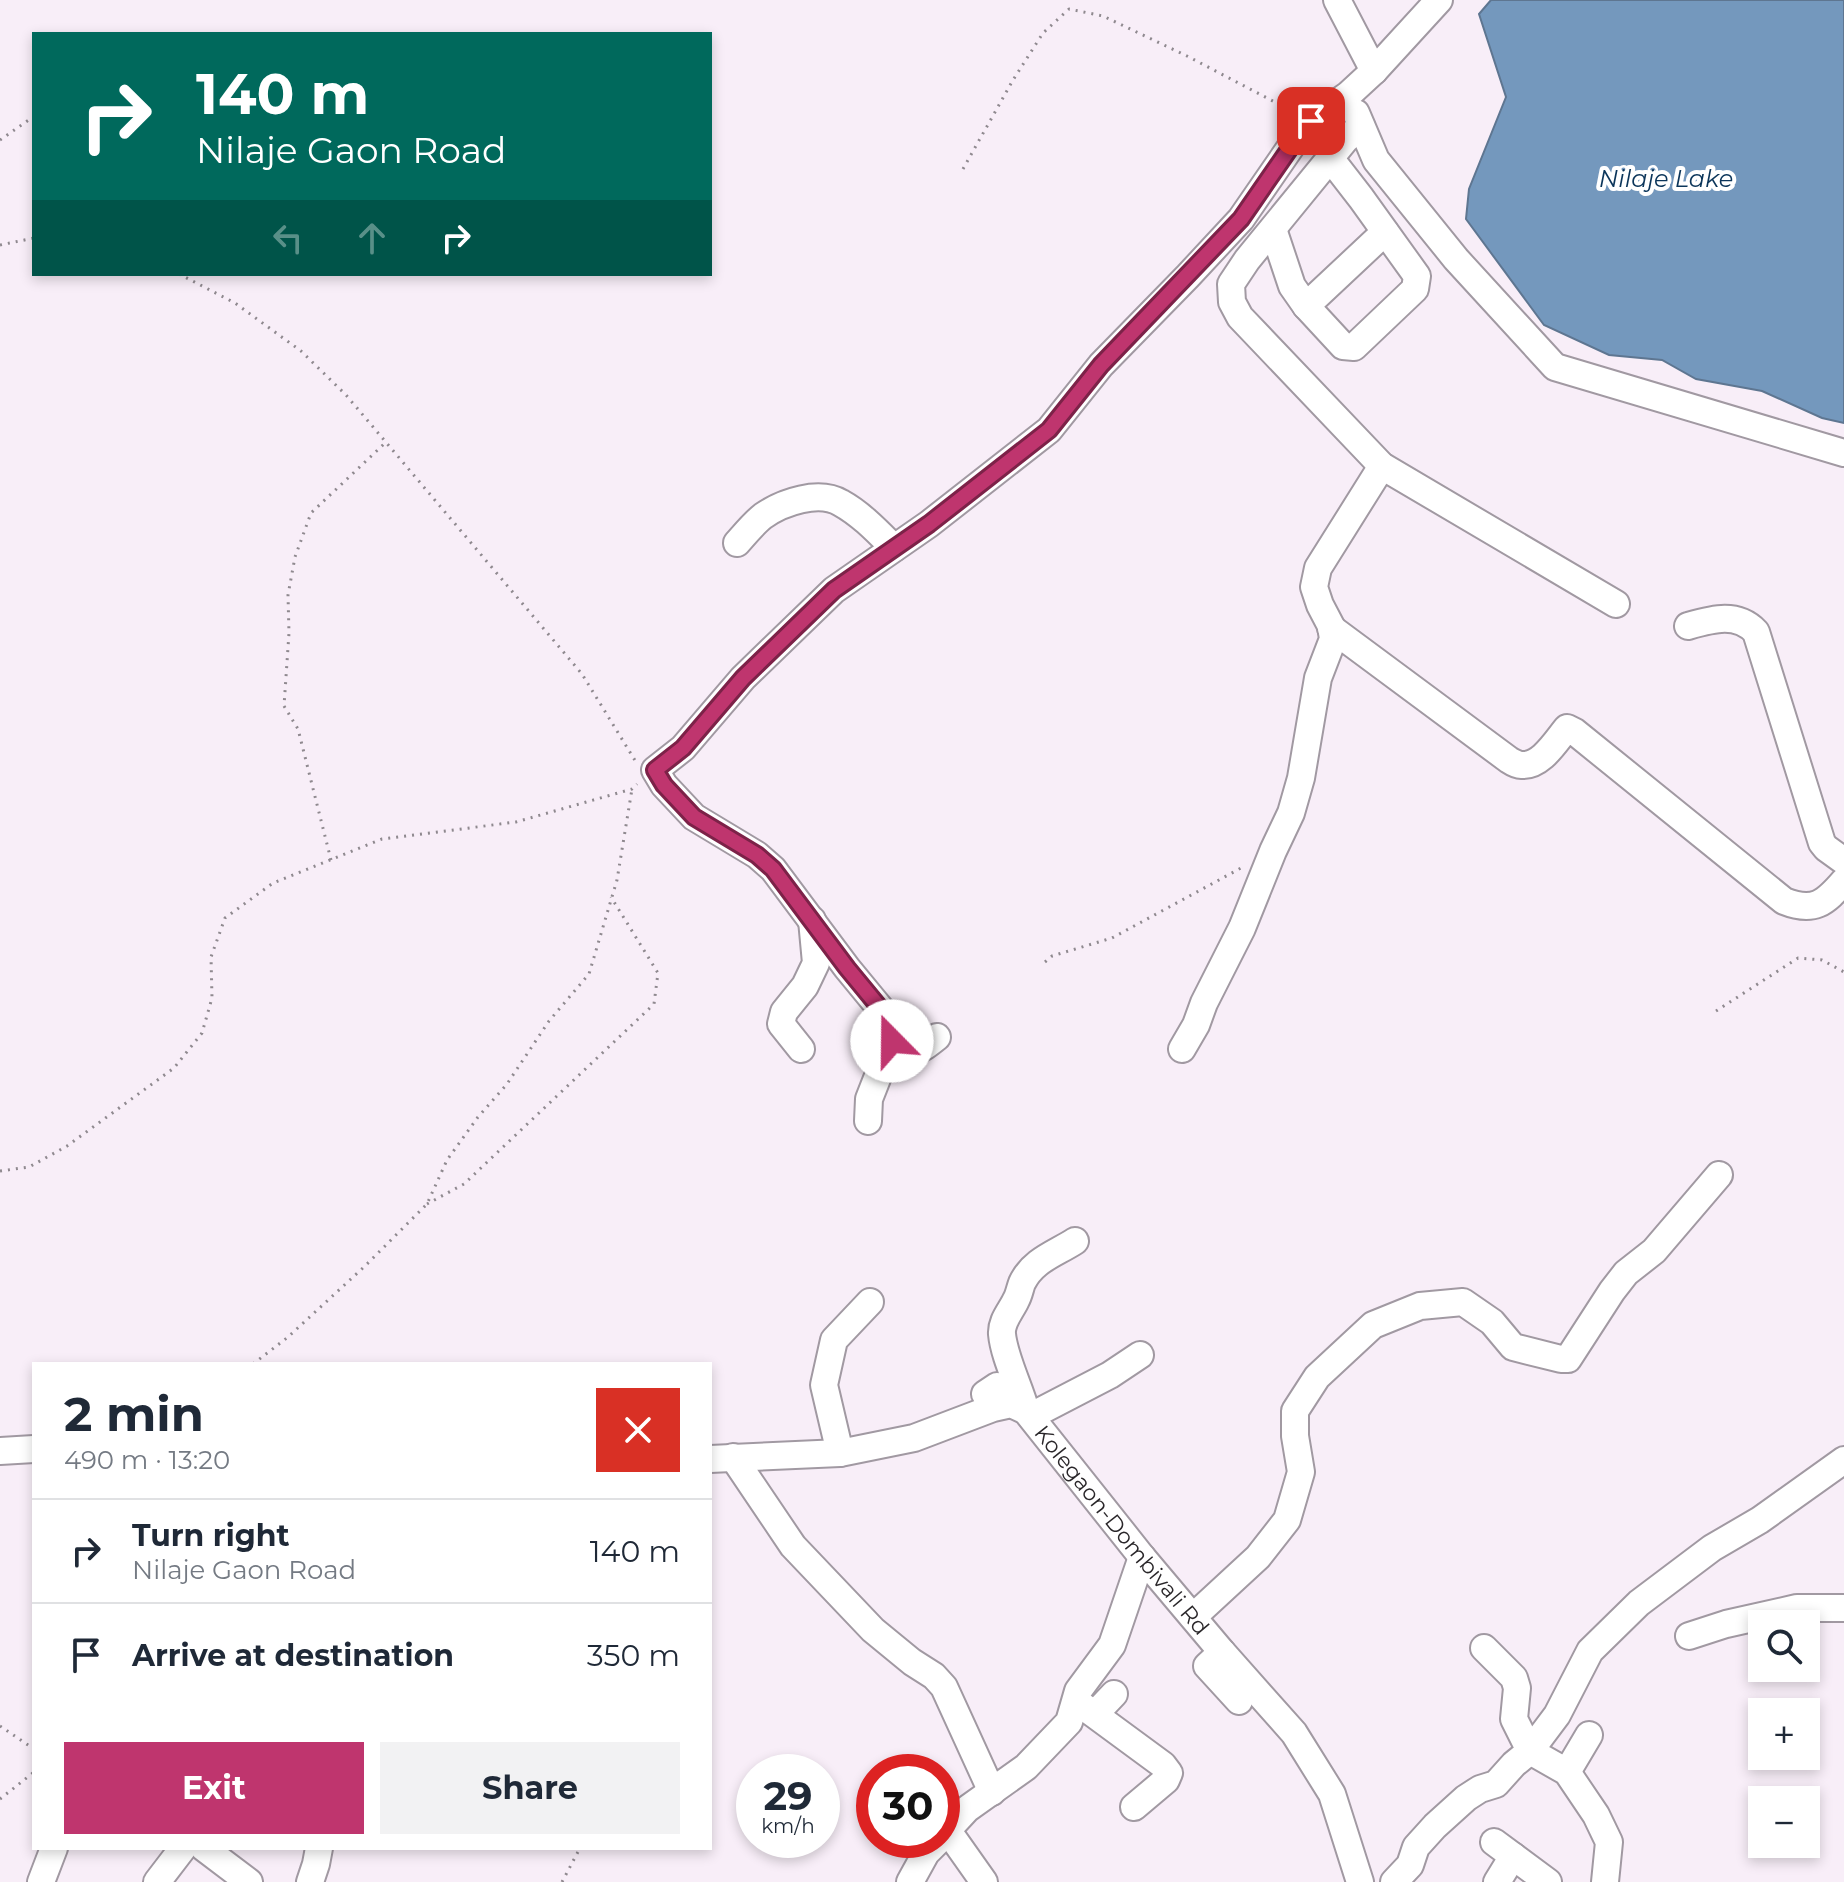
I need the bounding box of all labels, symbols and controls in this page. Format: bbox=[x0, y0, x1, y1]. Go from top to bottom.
text: 140 m bbox=[196, 60, 369, 128]
icon: right bbox=[64, 64, 168, 168]
pin bbox=[1277, 87, 1345, 155]
icon: arrive bbox=[1289, 99, 1333, 143]
text: Nilaje Gaon Road bbox=[196, 128, 506, 172]
water label: Nilaje Lake bbox=[1599, 164, 1733, 193]
icon: left bbox=[266, 216, 310, 260]
icon: ahead bbox=[350, 216, 394, 260]
icon: right bbox=[434, 216, 478, 260]
position arrow bbox=[850, 999, 934, 1083]
text: 2 min bbox=[64, 1385, 204, 1443]
button: close bbox=[596, 1388, 680, 1472]
street label: Kolegaon-Dombivali Rd bbox=[1029, 1420, 1215, 1641]
text: 490 m · 13:20 bbox=[64, 1444, 230, 1476]
text: Turn right bbox=[132, 1517, 289, 1554]
icon: right bbox=[64, 1529, 108, 1573]
text: 140 m bbox=[590, 1533, 680, 1570]
text: Nilaje Gaon Road bbox=[132, 1554, 356, 1586]
map controls bbox=[1748, 1610, 1820, 1858]
button: search bbox=[1748, 1610, 1820, 1682]
icon: arrive bbox=[64, 1633, 108, 1677]
text: Arrive at destination bbox=[132, 1637, 454, 1674]
text: 350 m bbox=[587, 1637, 680, 1674]
button: + bbox=[1748, 1698, 1820, 1770]
button: Exit bbox=[64, 1742, 364, 1834]
button: Share bbox=[380, 1742, 680, 1834]
speed limit sign: 30 bbox=[856, 1754, 960, 1858]
text: 29 bbox=[763, 1771, 813, 1820]
button: − bbox=[1748, 1786, 1820, 1858]
text: km/h bbox=[761, 1814, 815, 1838]

